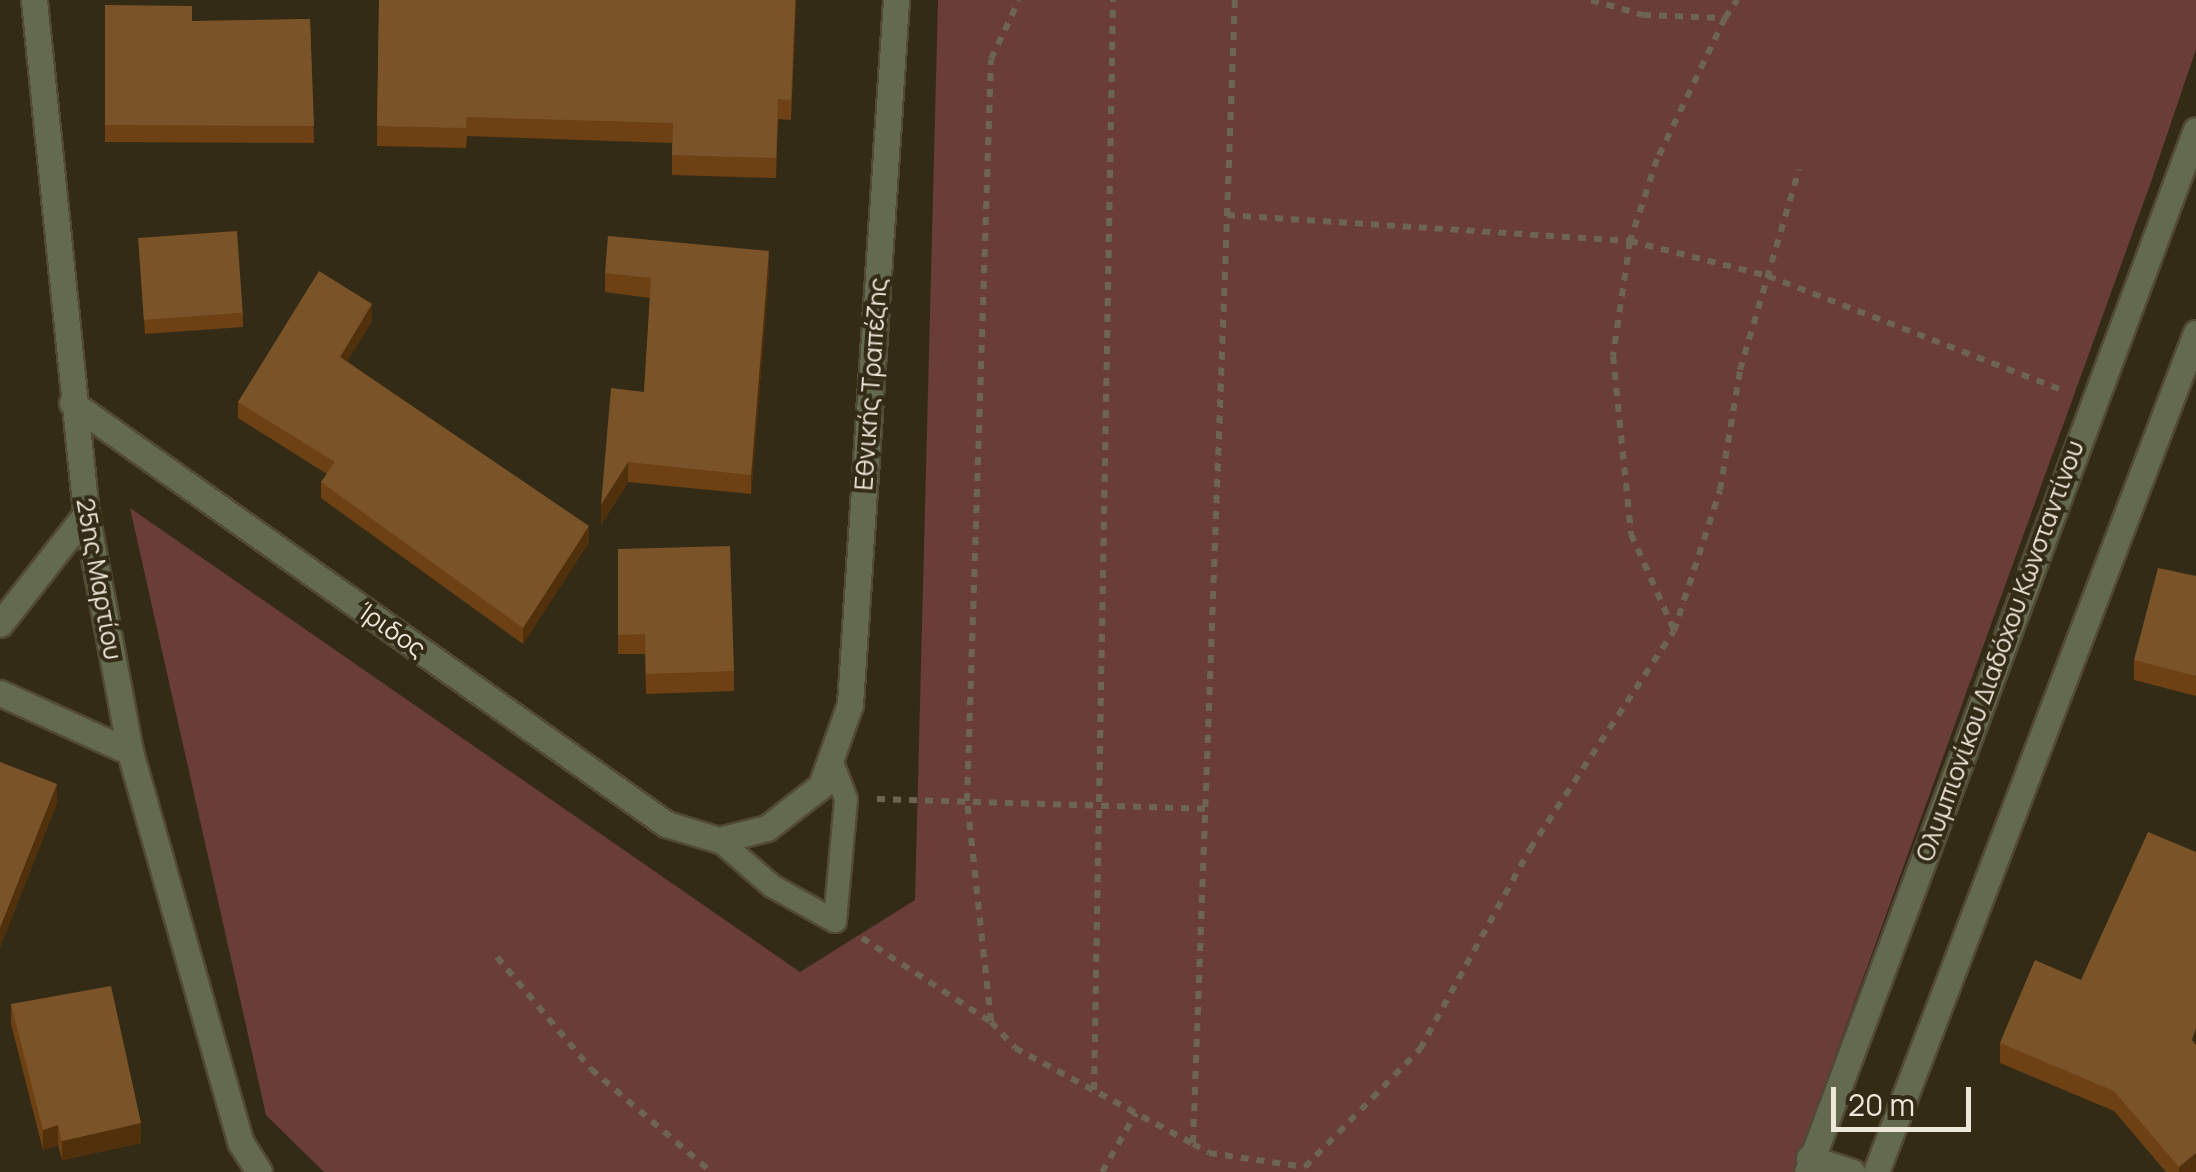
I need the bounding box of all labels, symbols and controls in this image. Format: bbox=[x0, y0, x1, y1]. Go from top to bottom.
street label: Εθνικής Τραπέζης bbox=[849, 277, 893, 491]
street label: Ολυμπιονίκου Διαδόχου Κωνσταντίνου bbox=[1910, 437, 2090, 865]
street label: 25ης Μαρτίου bbox=[70, 496, 128, 662]
street label: Ίριδος bbox=[353, 596, 431, 664]
scale bar bbox=[1836, 1067, 1976, 1129]
text: 20 m bbox=[1848, 1084, 1915, 1125]

